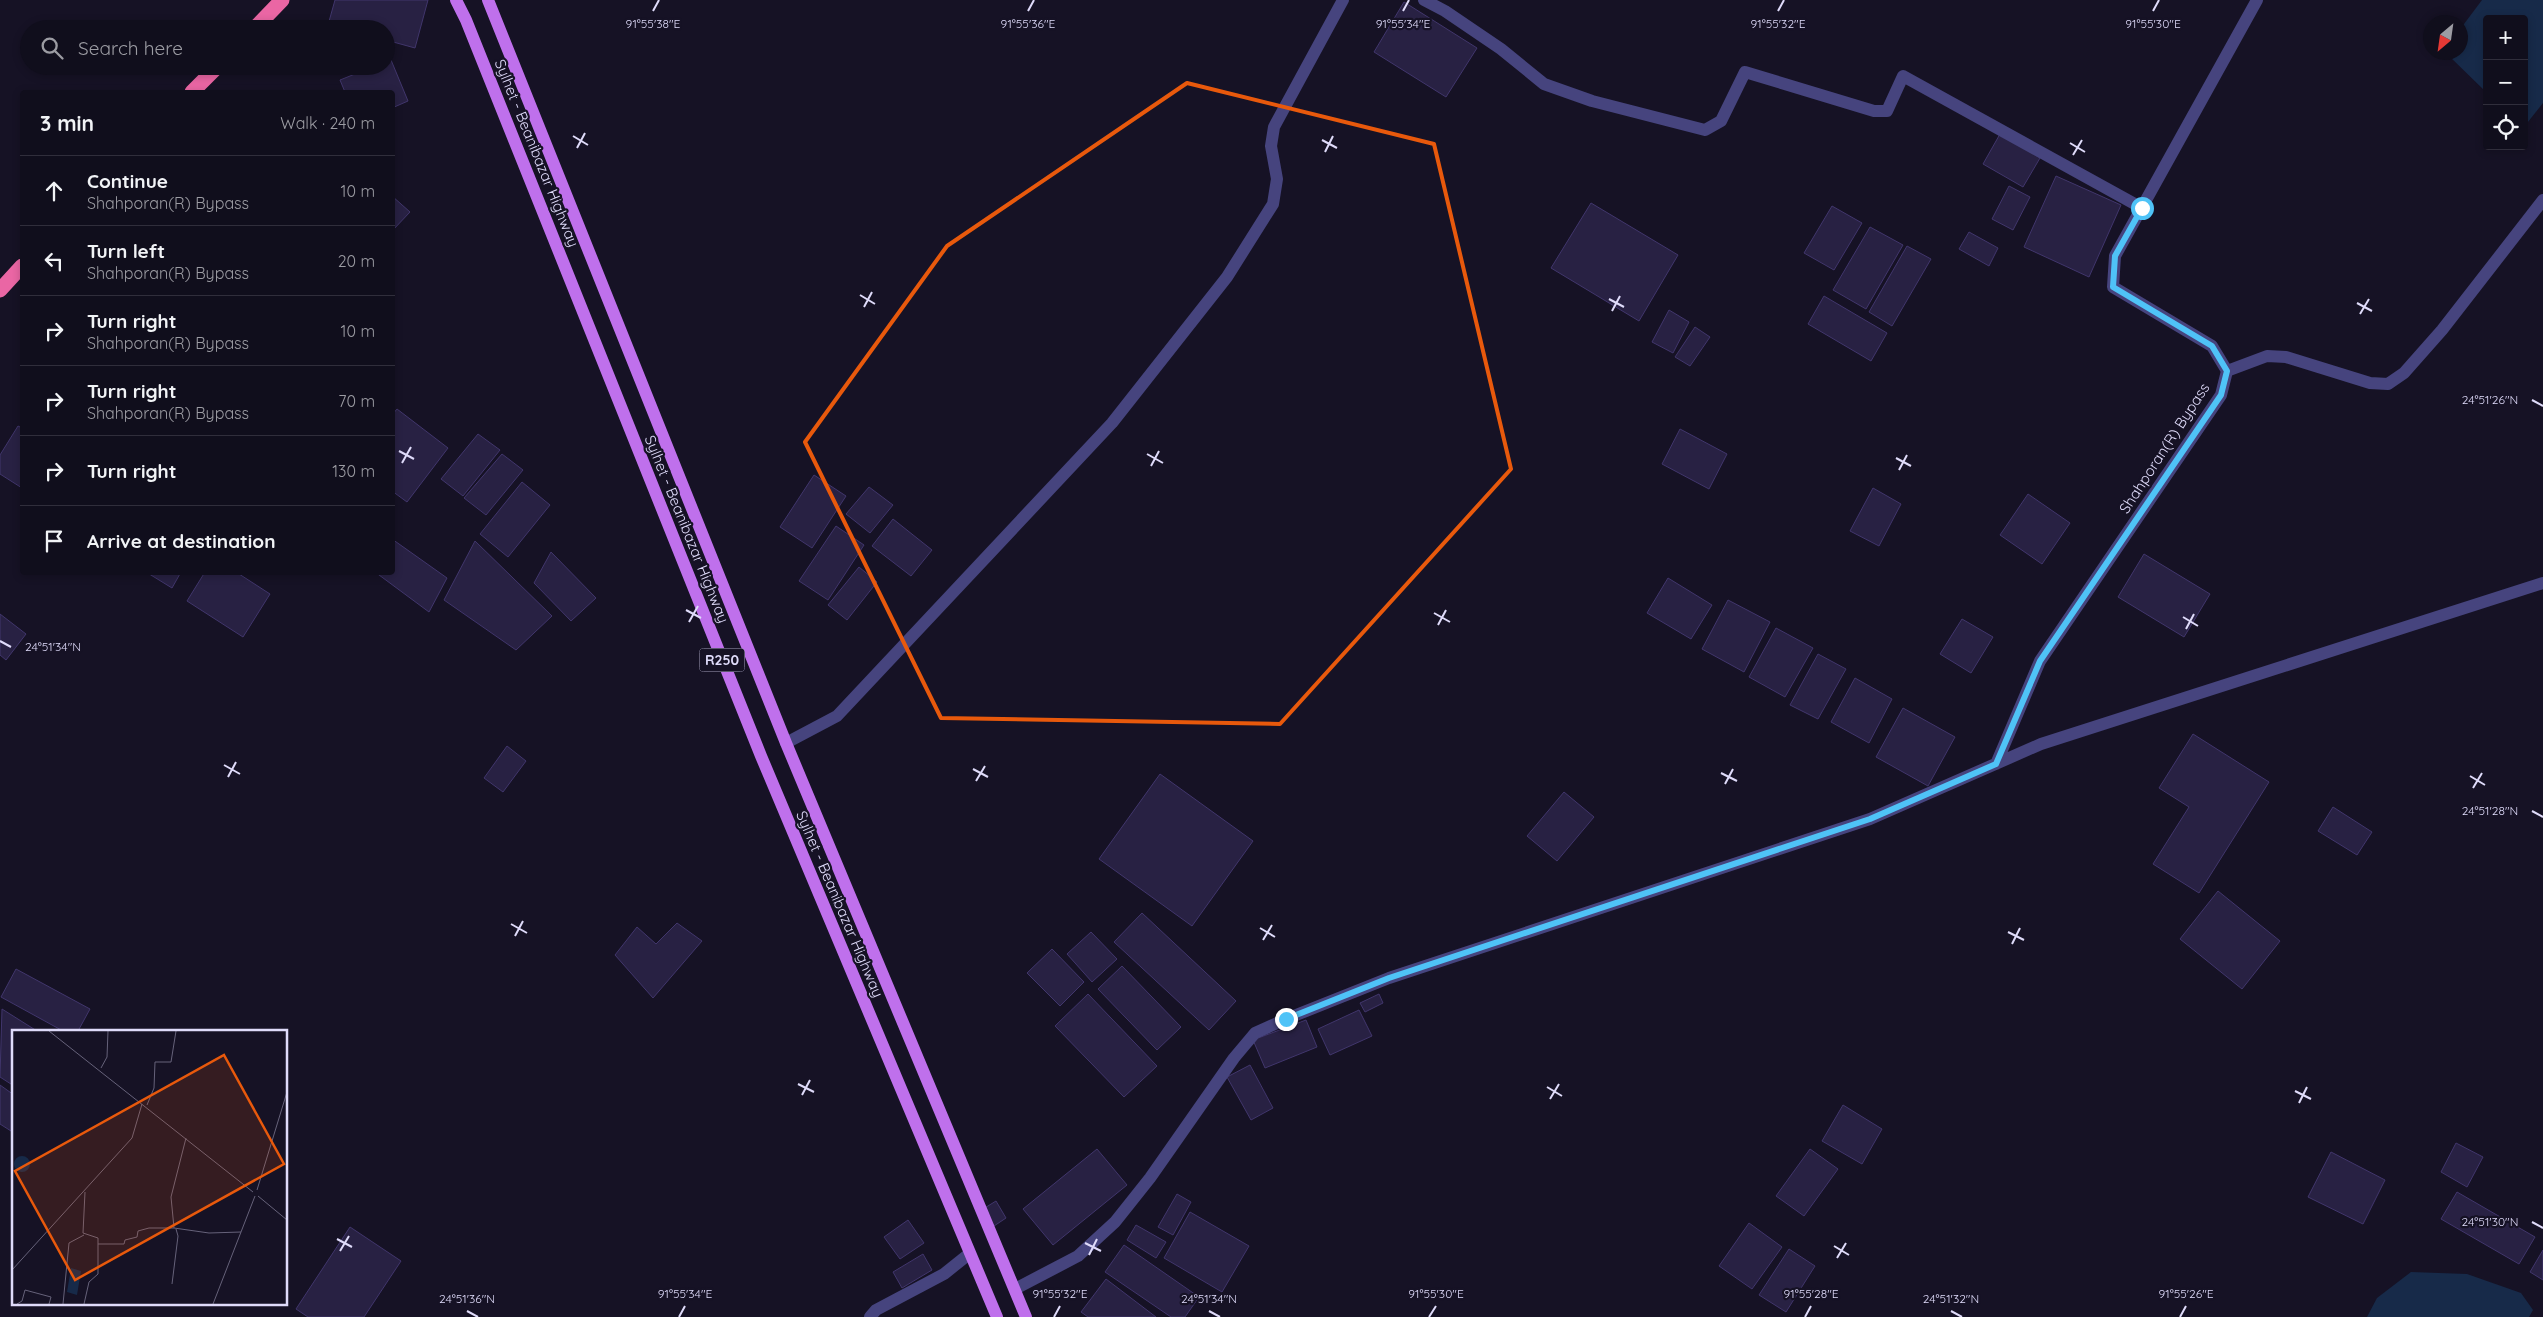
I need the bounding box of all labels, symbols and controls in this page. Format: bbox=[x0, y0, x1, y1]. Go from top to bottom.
north arrow bbox=[2423, 15, 2468, 60]
map controls bbox=[2483, 15, 2528, 150]
button: + bbox=[2483, 15, 2528, 60]
text: 91°55'38"E bbox=[626, 16, 681, 31]
text: 91°55'36"E bbox=[1001, 16, 1056, 31]
text: 91°55'34"E bbox=[1376, 16, 1430, 31]
text: 91°55'32"E bbox=[1751, 16, 1806, 31]
text: 91°55'30"E bbox=[2125, 16, 2181, 31]
search box bbox=[20, 20, 395, 75]
icon: search bbox=[38, 34, 66, 62]
text: Search here bbox=[78, 36, 183, 60]
street label: Sylhet - Beanibazar Highway bbox=[491, 56, 583, 250]
button: − bbox=[2483, 60, 2528, 105]
button: locate bbox=[2483, 105, 2528, 150]
text: 3 min bbox=[40, 110, 94, 136]
text: Walk · 240 m bbox=[280, 113, 375, 133]
text: Continue bbox=[87, 169, 168, 193]
icon: ahead bbox=[40, 177, 68, 205]
text: 10 m bbox=[341, 181, 375, 201]
text: Shahporan(R) Bypass bbox=[87, 193, 249, 213]
route start bbox=[2131, 197, 2154, 220]
text: Turn left bbox=[87, 239, 165, 263]
icon: left bbox=[40, 247, 68, 275]
text: 20 m bbox=[338, 251, 375, 271]
text: Shahporan(R) Bypass bbox=[87, 263, 249, 283]
text: Turn right bbox=[87, 309, 176, 333]
icon: right bbox=[40, 317, 68, 345]
text: 10 m bbox=[341, 321, 375, 341]
text: Shahporan(R) Bypass bbox=[87, 333, 249, 353]
text: Turn right bbox=[87, 379, 176, 403]
street label: Shahporan(R) Bypass bbox=[2115, 379, 2213, 517]
icon: right bbox=[40, 387, 68, 415]
text: 70 m bbox=[338, 391, 375, 411]
text: 24°51'26"N bbox=[2462, 392, 2518, 407]
text: Shahporan(R) Bypass bbox=[87, 403, 249, 423]
street label: Sylhet - Beanibazar Highway bbox=[641, 432, 733, 626]
icon: right bbox=[40, 457, 68, 485]
text: Turn right bbox=[87, 459, 176, 483]
text: 130 m bbox=[332, 461, 375, 481]
icon: arrive bbox=[40, 527, 68, 555]
text: Arrive at destination bbox=[87, 529, 276, 553]
text: 24°51'34"N bbox=[25, 639, 81, 654]
road number: R250 bbox=[700, 648, 744, 672]
text: 24°51'28"N bbox=[2462, 803, 2518, 818]
street label: Sylhet - Beanibazar Highway bbox=[792, 808, 888, 1000]
route end bbox=[1275, 1008, 1298, 1031]
inset map bbox=[12, 1030, 288, 1304]
text: 24°51'30"N bbox=[2462, 1214, 2518, 1229]
text: 91°55'34"E bbox=[658, 1286, 712, 1301]
text: 91°55'32"E bbox=[1033, 1286, 1088, 1301]
text: 91°55'30"E bbox=[1408, 1286, 1464, 1301]
text: 91°55'28"E bbox=[1783, 1286, 1839, 1301]
text: 91°55'26"E bbox=[2158, 1286, 2214, 1301]
text: 24°51'36"N bbox=[439, 1291, 495, 1306]
text: 24°51'34"N bbox=[1181, 1291, 1237, 1306]
text: 24°51'32"N bbox=[1923, 1291, 1979, 1306]

